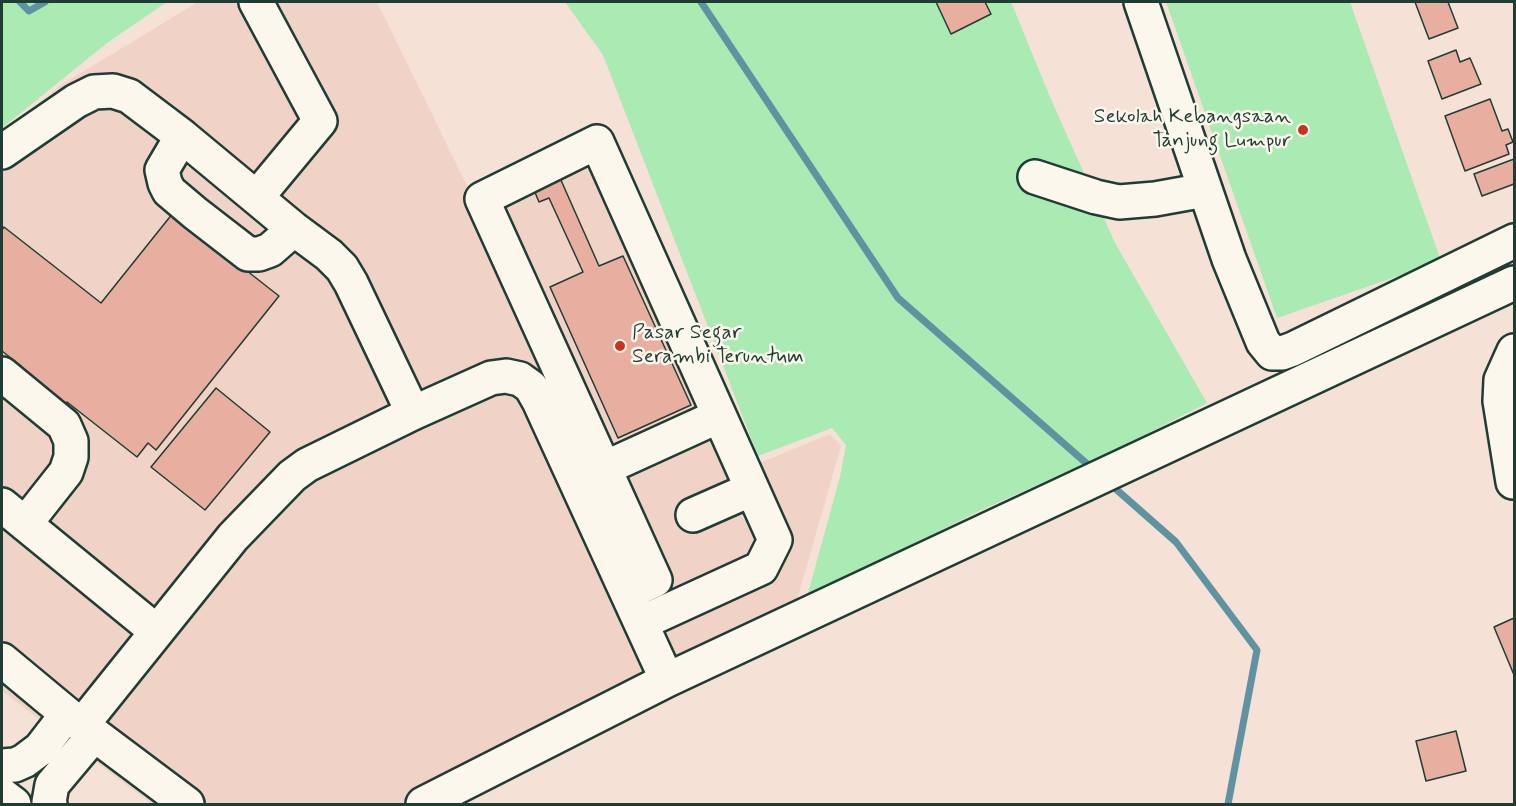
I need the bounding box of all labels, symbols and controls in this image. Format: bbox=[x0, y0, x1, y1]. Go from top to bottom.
place label: Sekolah Kebangsaan Tanjung Lumpur bbox=[1094, 105, 1291, 155]
marker: Sekolah Kebangsaan Tanjung Lumpur bbox=[1296, 123, 1310, 137]
place label: Pasar Segar Serambi Teruntum bbox=[632, 321, 804, 371]
marker: Pasar Segar Serambi Teruntum bbox=[613, 339, 627, 353]

